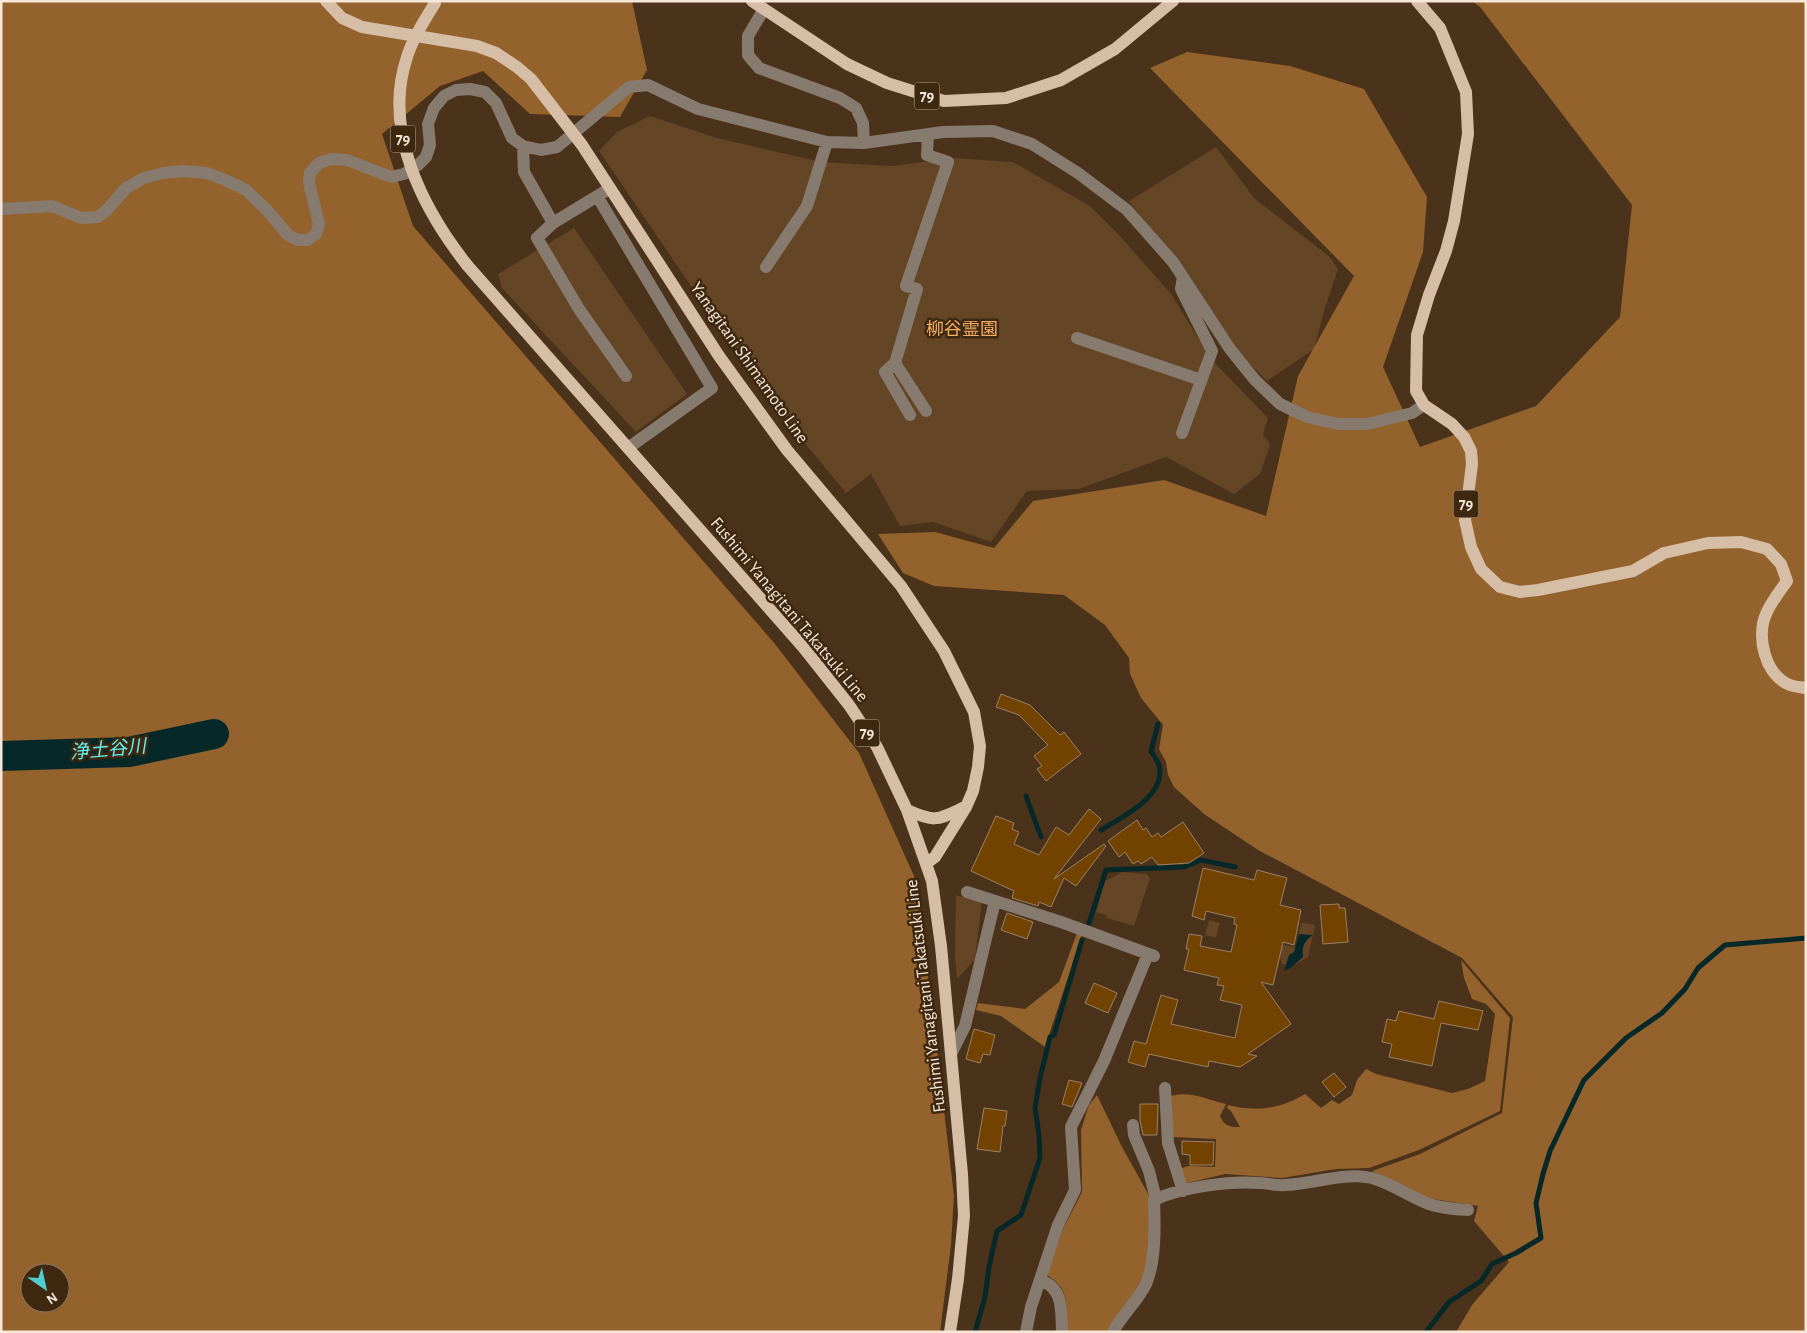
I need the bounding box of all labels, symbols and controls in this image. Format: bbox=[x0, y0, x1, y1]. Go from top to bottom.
road number: 79 bbox=[914, 82, 940, 110]
road number: 79 bbox=[390, 126, 416, 152]
street label: Yanagitani Shimamoto Line bbox=[686, 279, 812, 447]
park label: 柳谷霊園 bbox=[926, 320, 998, 339]
road number: 79 bbox=[1454, 490, 1478, 518]
street label: Fushimi Yanagitani Takatsuki Line bbox=[707, 514, 871, 706]
road number: 79 bbox=[854, 720, 880, 746]
water label: 浄土谷川 bbox=[69, 736, 149, 763]
street label: Fushimi Yanagitani Takatsuki Line bbox=[903, 878, 949, 1114]
north arrow bbox=[20, 1263, 70, 1313]
text: N bbox=[44, 1289, 60, 1306]

